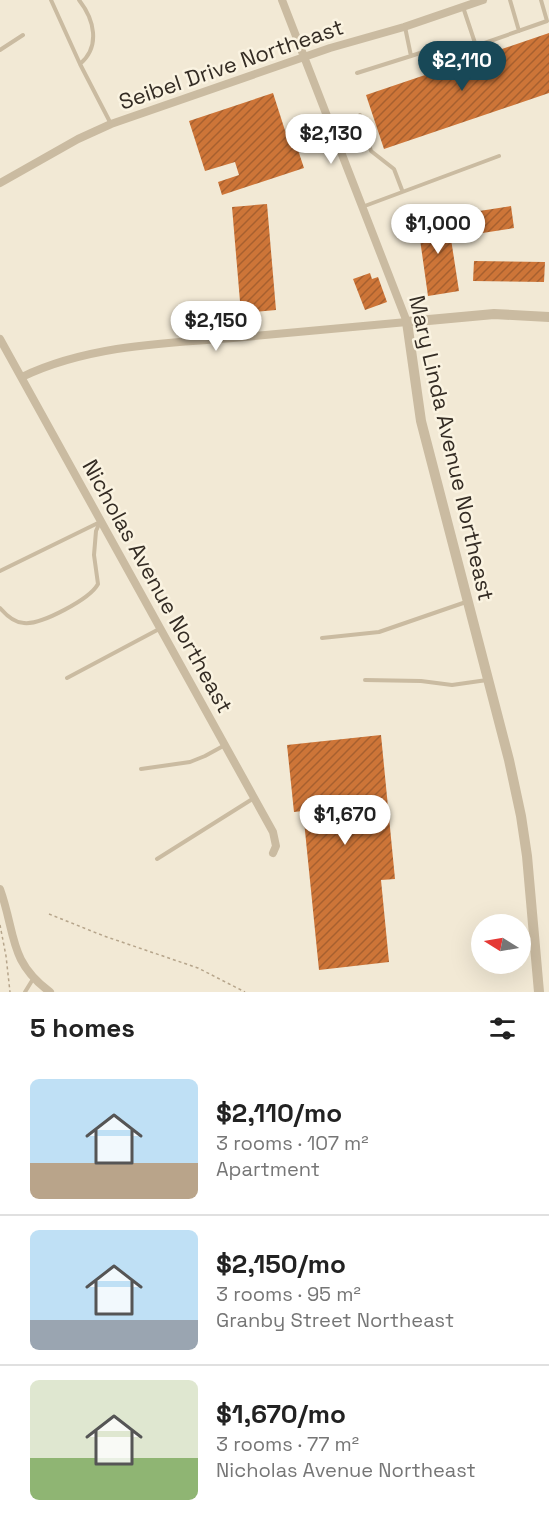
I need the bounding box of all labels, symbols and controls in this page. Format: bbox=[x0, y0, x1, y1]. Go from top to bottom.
street label: Seibel Drive Northeast bbox=[115, 12, 347, 116]
pin: $2,110 bbox=[413, 41, 511, 92]
text: $2,110 bbox=[432, 47, 492, 73]
pin: $2,130 bbox=[282, 114, 380, 165]
text: $2,130 bbox=[300, 120, 363, 146]
pin: $1,000 bbox=[389, 204, 487, 255]
text: $1,000 bbox=[405, 210, 471, 236]
street label: Mary Linda Avenue Northeast bbox=[403, 293, 501, 603]
pin: $2,150 bbox=[167, 301, 265, 352]
text: $2,150 bbox=[185, 307, 247, 333]
street label: Nicholas Avenue Northeast bbox=[77, 454, 239, 718]
pin: $1,670 bbox=[296, 795, 394, 846]
text: $1,670 bbox=[314, 801, 376, 827]
north arrow bbox=[471, 914, 531, 974]
map controls bbox=[471, 914, 531, 974]
text: 5 homes bbox=[30, 1011, 135, 1045]
icon: filters bbox=[486, 1012, 519, 1045]
text: $2,110/mo bbox=[216, 1096, 342, 1130]
icon: home bbox=[78, 1103, 150, 1175]
text: 3 rooms · 107 m² bbox=[216, 1130, 369, 1156]
text: Apartment bbox=[216, 1156, 320, 1182]
text: $2,150/mo bbox=[216, 1247, 346, 1281]
icon: home bbox=[78, 1254, 150, 1326]
text: 3 rooms · 95 m² bbox=[216, 1281, 361, 1307]
text: Granby Street Northeast bbox=[216, 1307, 454, 1333]
text: $1,670/mo bbox=[216, 1397, 346, 1431]
icon: home bbox=[78, 1404, 150, 1476]
text: 3 rooms · 77 m² bbox=[216, 1431, 359, 1457]
text: Nicholas Avenue Northeast bbox=[216, 1457, 476, 1483]

